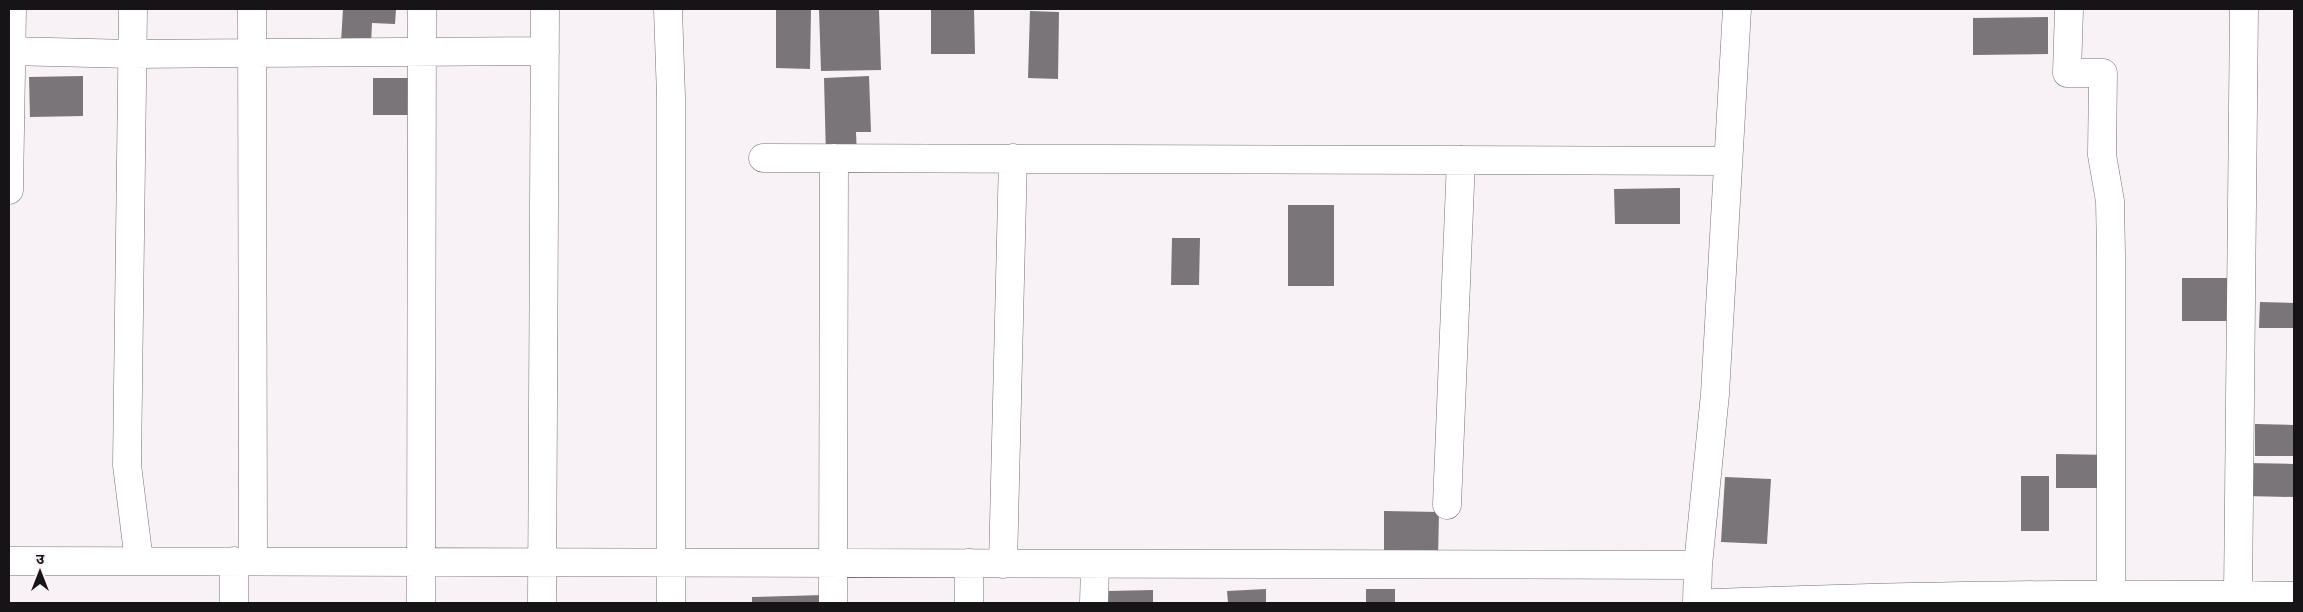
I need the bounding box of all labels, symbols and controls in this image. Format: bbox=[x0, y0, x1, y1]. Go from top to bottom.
north arrow bbox=[15, 547, 65, 597]
text: उ bbox=[36, 551, 45, 568]

